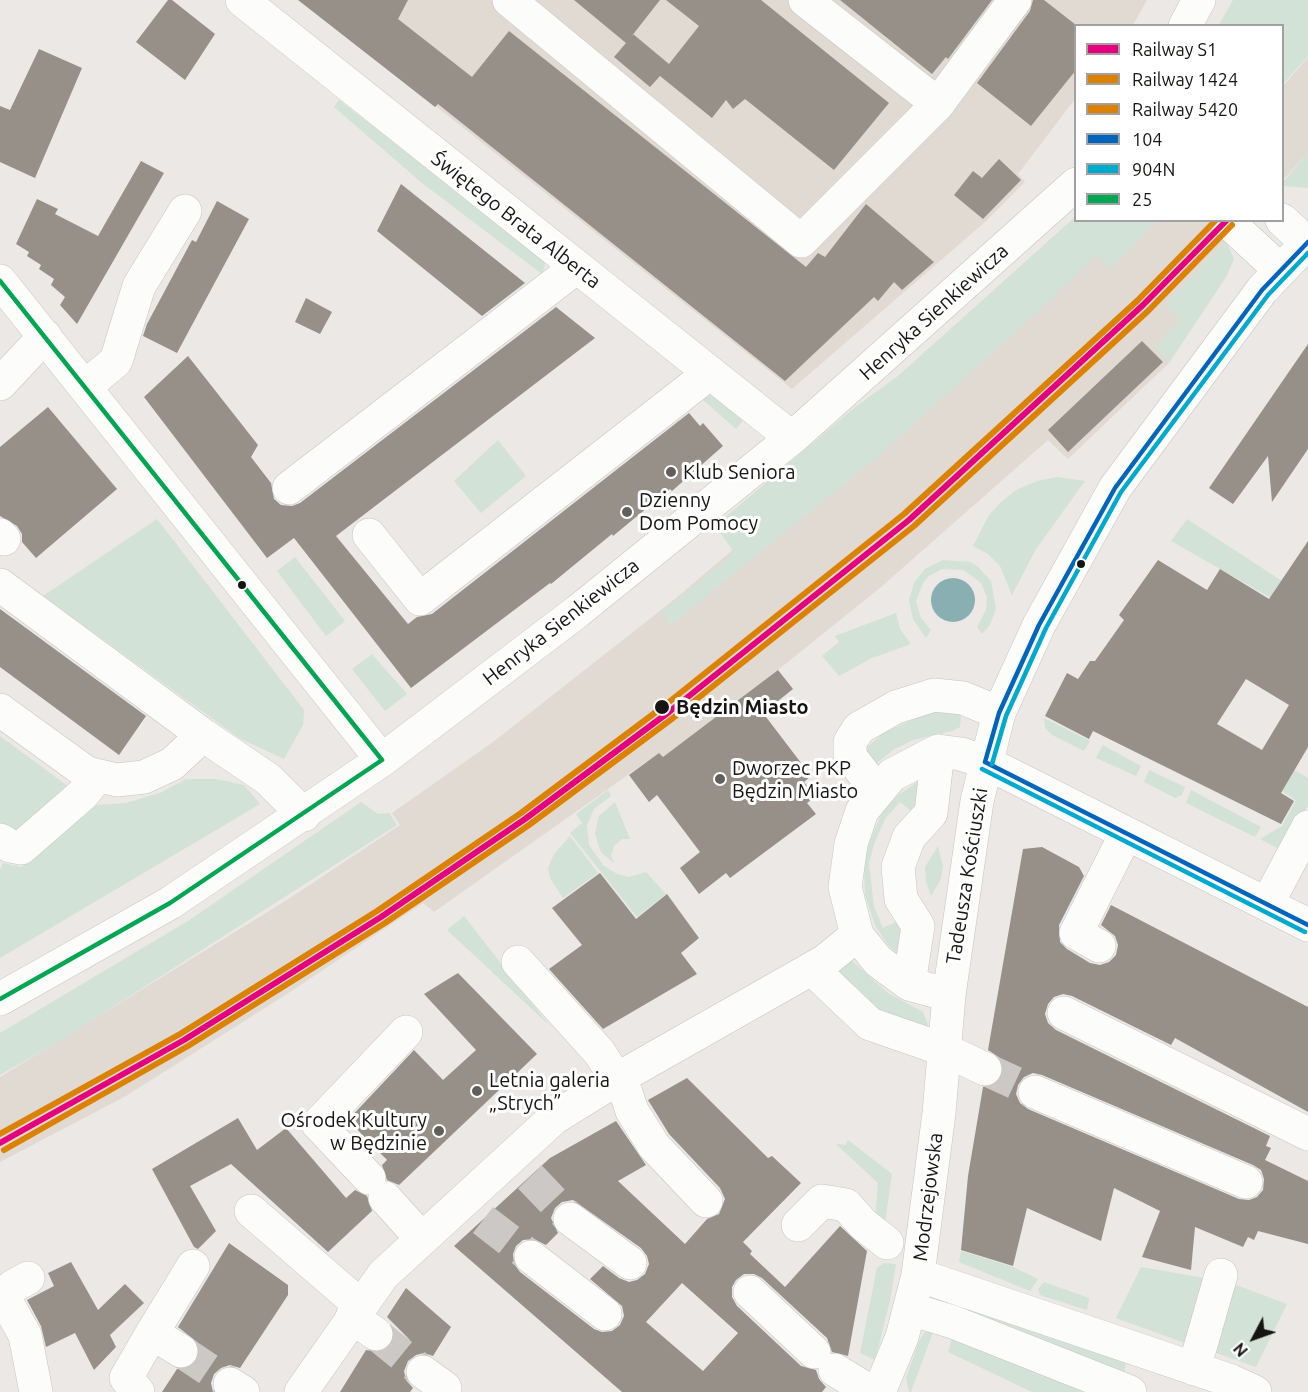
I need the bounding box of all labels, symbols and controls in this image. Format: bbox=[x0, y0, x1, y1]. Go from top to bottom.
legend bbox=[1074, 24, 1284, 222]
text: Railway S1 bbox=[1132, 39, 1217, 59]
text: Railway 1424 bbox=[1132, 69, 1238, 89]
text: Railway 5420 bbox=[1132, 99, 1238, 119]
text: 104 bbox=[1132, 129, 1162, 149]
street label: Świętego Brata Alberta bbox=[427, 146, 605, 294]
text: 904N bbox=[1132, 159, 1175, 179]
text: 25 bbox=[1132, 189, 1152, 209]
street label: Henryka Sienkiewicza bbox=[855, 239, 1013, 385]
place label: Klub Seniora bbox=[683, 460, 795, 484]
marker: Klub Seniora bbox=[664, 465, 678, 479]
place label: Dzienny Dom Pomocy bbox=[639, 488, 758, 535]
marker: Dzienny Dom Pomocy bbox=[620, 505, 634, 519]
street label: Henryka Sienkiewicza bbox=[478, 553, 644, 691]
unlabelled marker bbox=[1075, 558, 1087, 570]
unlabelled marker bbox=[236, 579, 248, 591]
place label: Będzin Miasto bbox=[676, 695, 809, 719]
marker: Będzin Miasto bbox=[653, 698, 671, 716]
place label: Dworzec PKP Będzin Miasto bbox=[732, 756, 858, 803]
marker: Dworzec PKP Będzin Miasto bbox=[713, 772, 727, 786]
street label: Tadeusza Kościuszki bbox=[941, 786, 993, 966]
place label: Letnia galeria „Strych” bbox=[489, 1068, 610, 1115]
marker: Letnia galeria „Strych” bbox=[470, 1084, 484, 1098]
place label: Ośrodek Kultury w Będzinie bbox=[280, 1108, 427, 1155]
marker: Ośrodek Kultury w Będzinie bbox=[432, 1124, 446, 1138]
street label: Modrzejowska bbox=[908, 1131, 948, 1263]
north arrow bbox=[1224, 1308, 1284, 1368]
text: N bbox=[1230, 1339, 1251, 1360]

